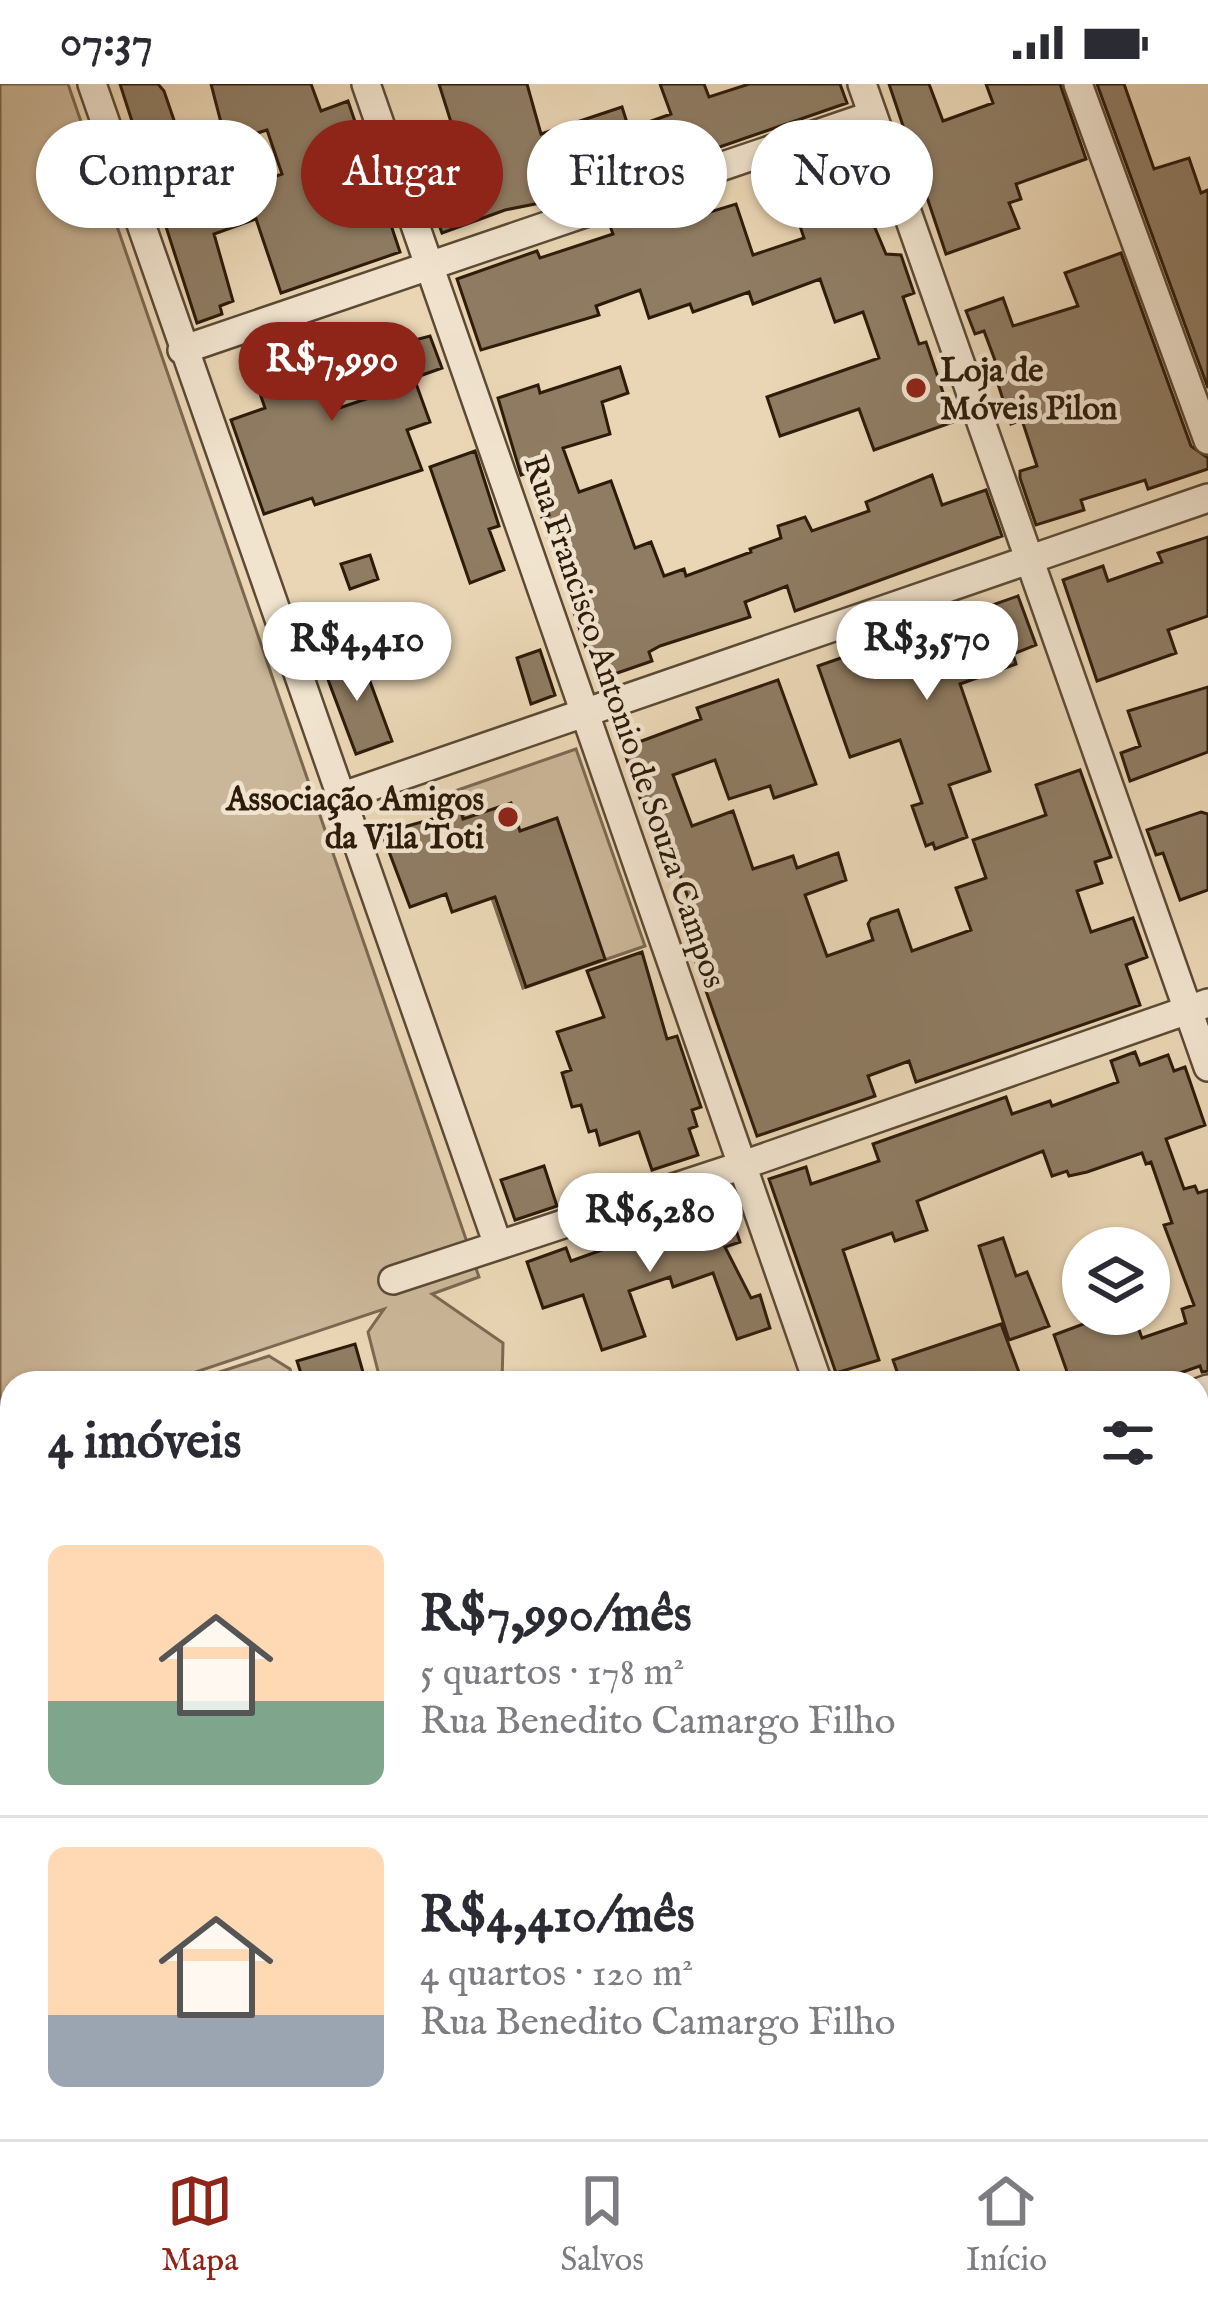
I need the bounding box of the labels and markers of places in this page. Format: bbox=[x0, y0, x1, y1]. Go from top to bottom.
pin: R$7,990 bbox=[221, 322, 443, 424]
place label: Loja de Móveis Pilon bbox=[940, 351, 1118, 431]
marker: Loja de Móveis Pilon bbox=[903, 375, 929, 401]
pin: R$3,570 bbox=[816, 601, 1038, 703]
pin: R$4,410 bbox=[246, 602, 468, 704]
place label: Associação Amigos da Vila Toti bbox=[224, 780, 484, 860]
marker: Associação Amigos da Vila Toti bbox=[495, 804, 521, 830]
pin: R$6,280 bbox=[539, 1173, 761, 1275]

